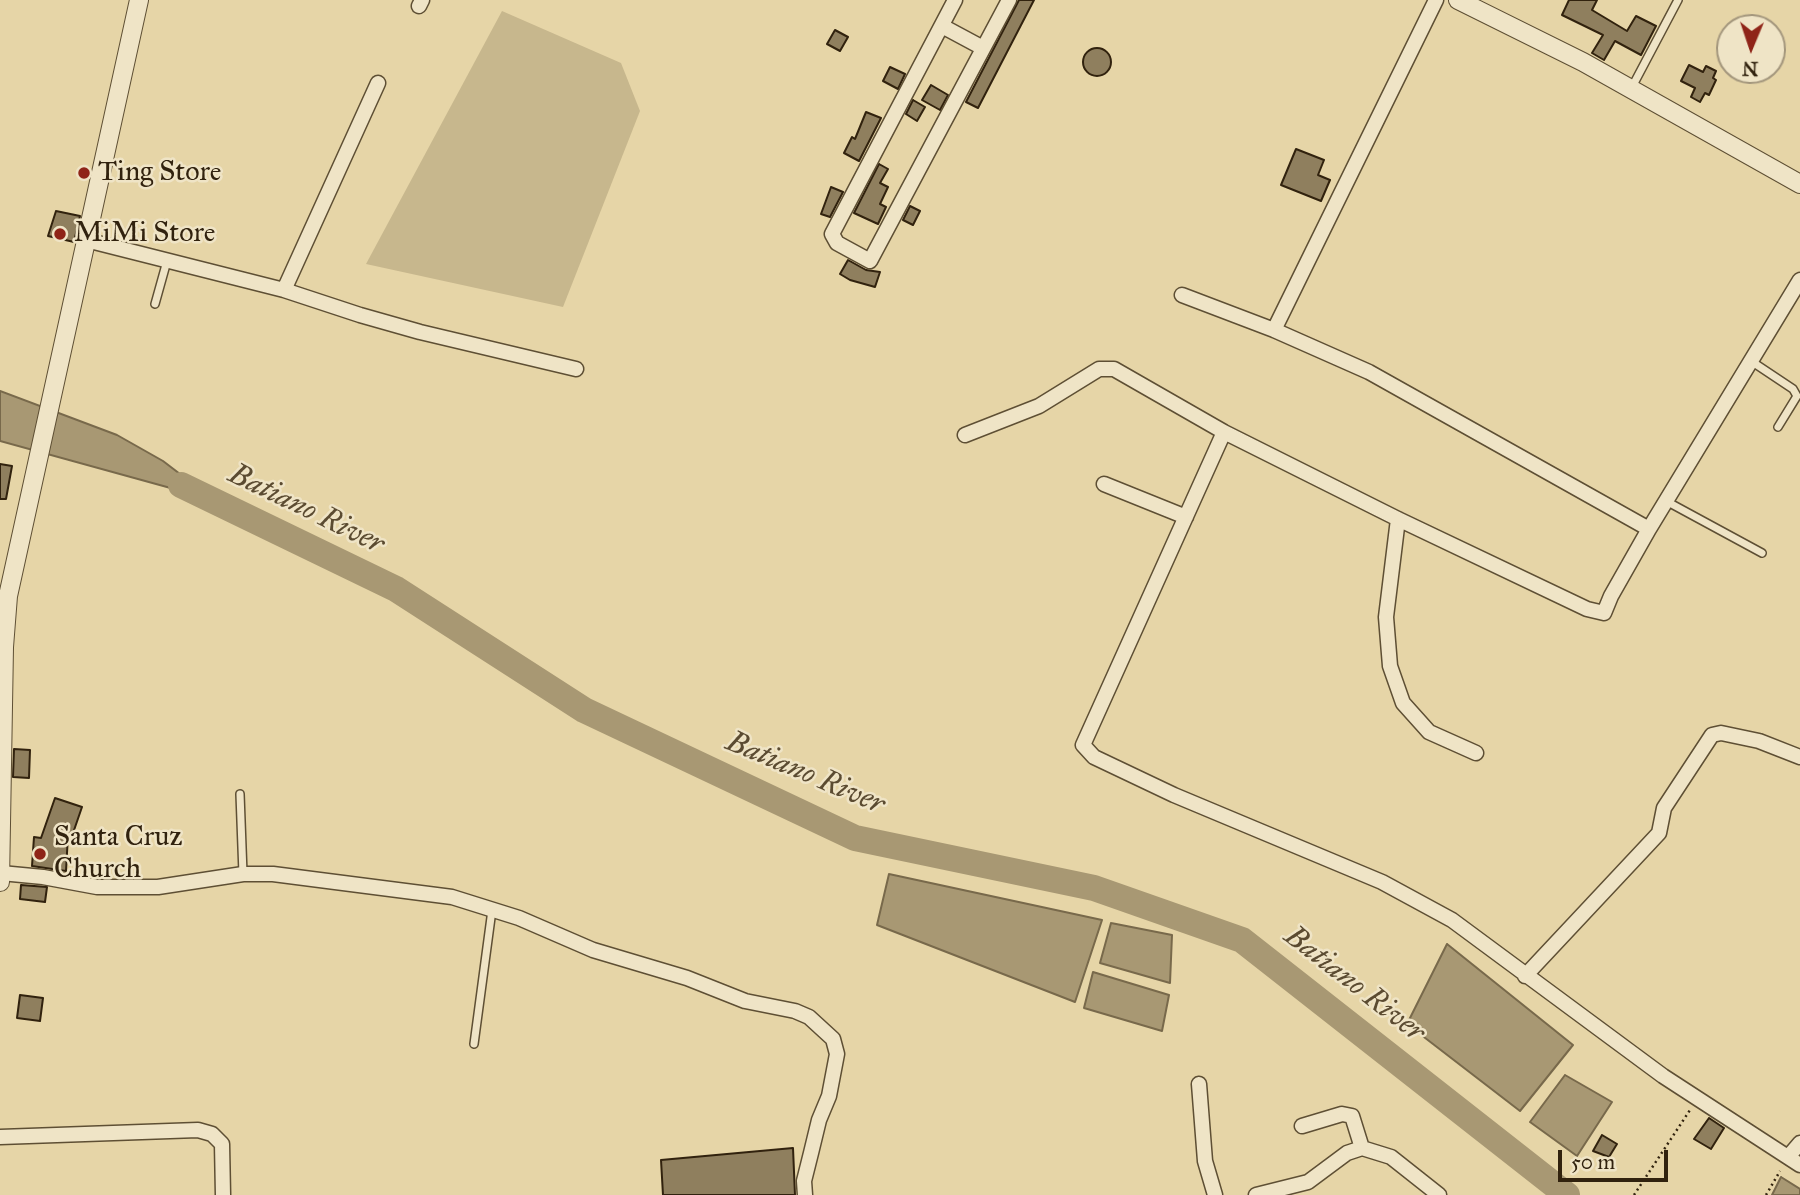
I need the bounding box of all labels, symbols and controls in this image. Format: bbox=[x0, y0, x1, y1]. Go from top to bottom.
north arrow bbox=[1716, 14, 1786, 84]
text: N bbox=[1742, 57, 1759, 80]
place label: Ting Store bbox=[98, 156, 221, 190]
marker: Ting Store bbox=[76, 165, 92, 181]
place label: MiMi Store bbox=[74, 217, 215, 251]
marker: MiMi Store bbox=[52, 226, 68, 242]
water label: Batiano River bbox=[222, 457, 390, 563]
water label: Batiano River bbox=[720, 724, 890, 824]
place label: Santa Cruz Church bbox=[54, 821, 182, 887]
marker: Santa Cruz Church bbox=[32, 846, 48, 862]
water label: Batiano River bbox=[1276, 919, 1432, 1051]
scale bar bbox=[1562, 1136, 1672, 1180]
text: 50 m bbox=[1571, 1149, 1615, 1175]

